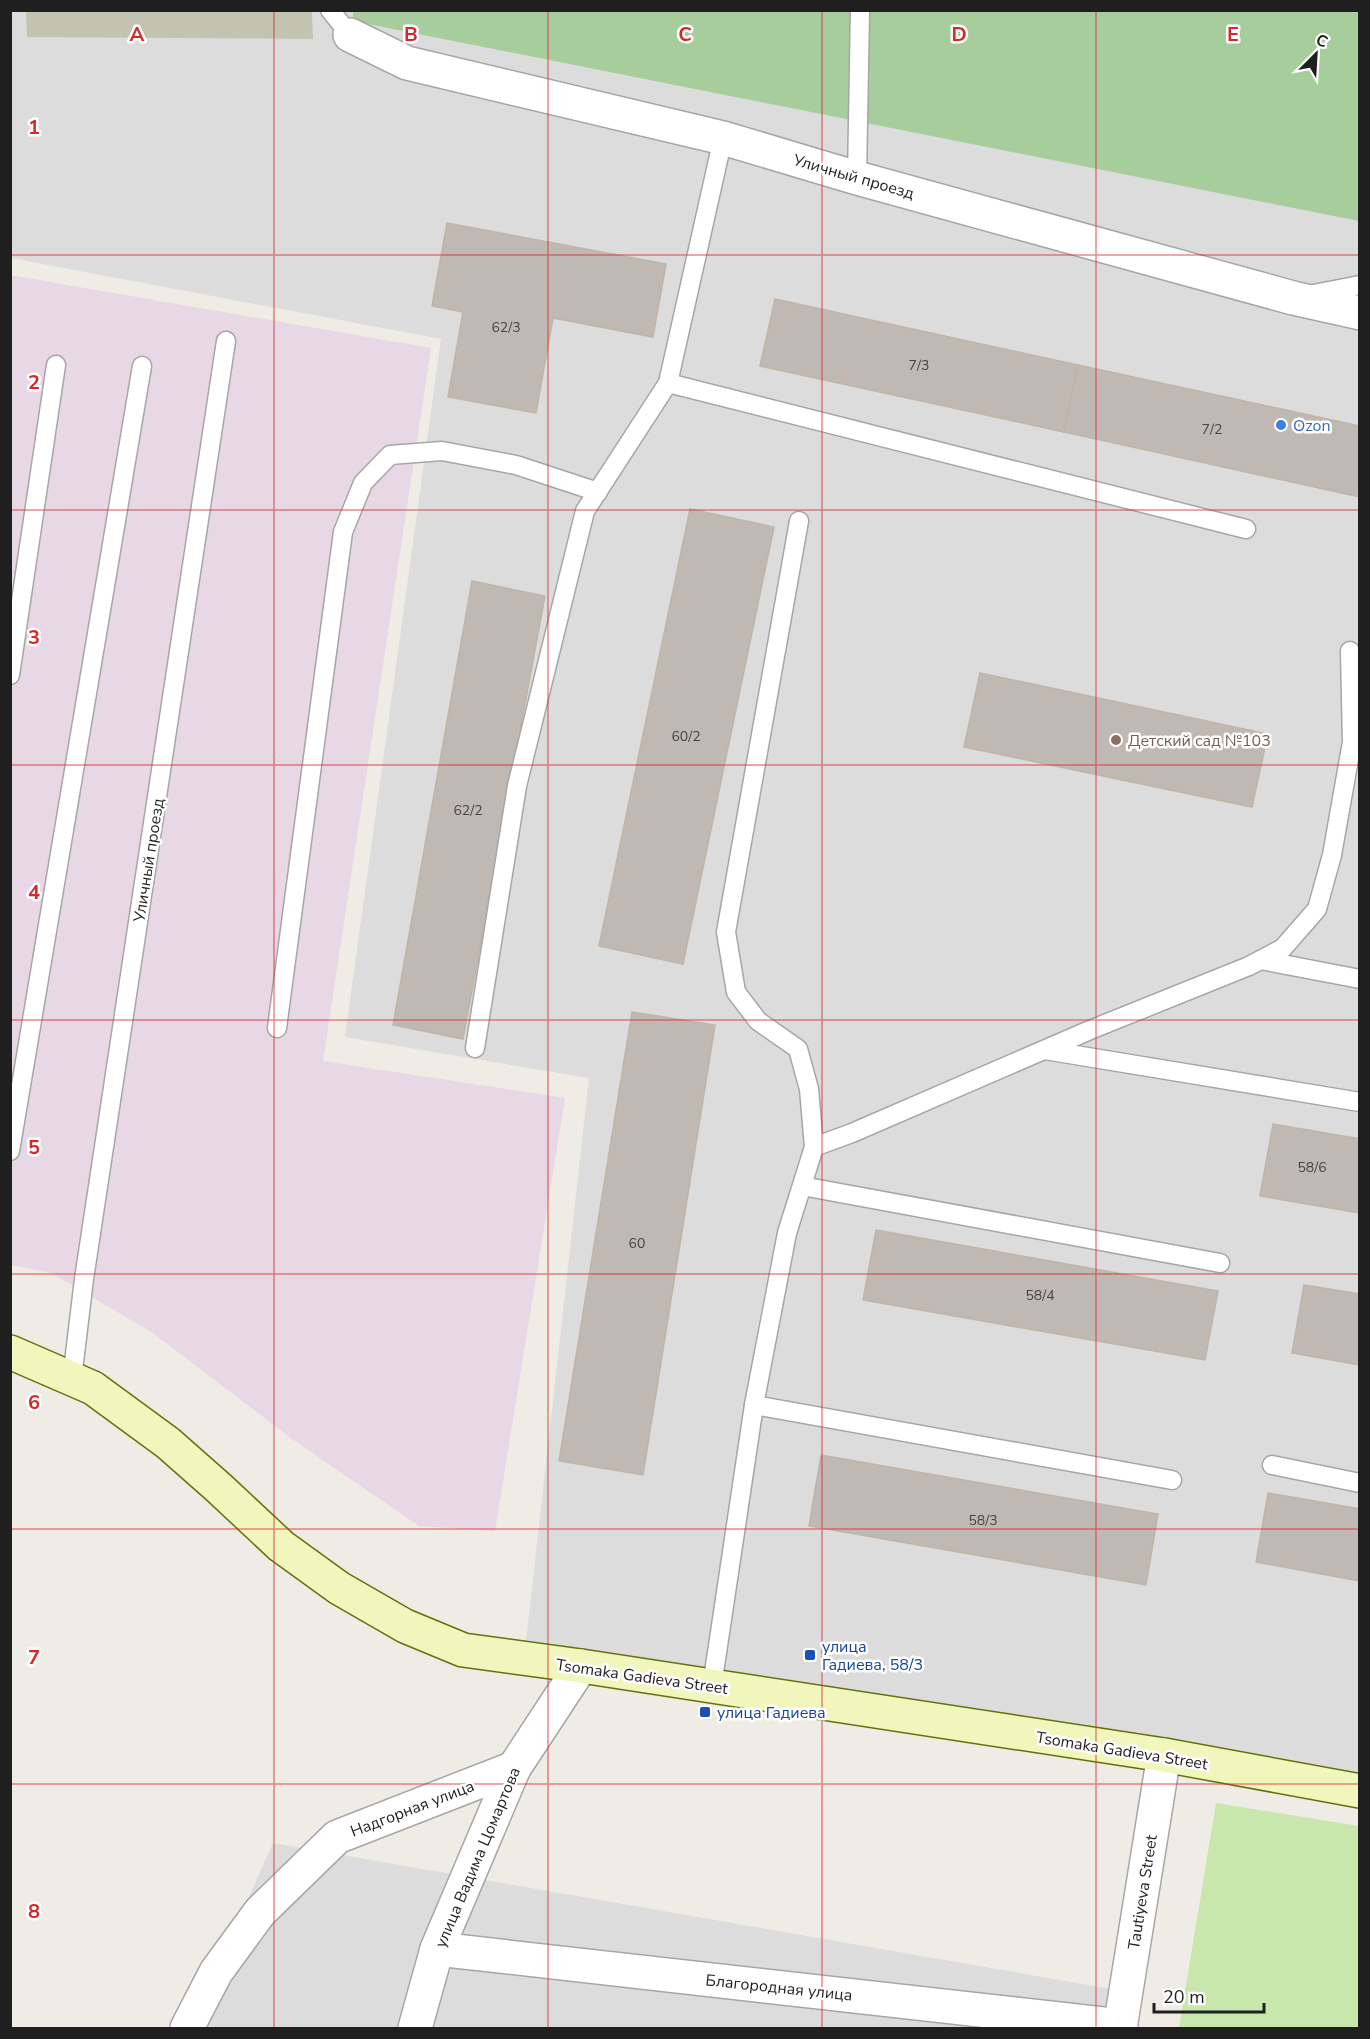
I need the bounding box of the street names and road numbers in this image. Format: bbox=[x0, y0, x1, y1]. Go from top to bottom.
street label: Уличный проезд bbox=[790, 149, 917, 205]
street label: Уличный проезд bbox=[128, 796, 170, 925]
street label: Tsomaka Gadieva Street bbox=[554, 1654, 730, 1700]
street label: Tsomaka Gadieva Street bbox=[1034, 1727, 1210, 1775]
street label: улица Вадима Цомартова bbox=[430, 1764, 526, 1951]
street label: Надгорная улица bbox=[347, 1775, 478, 1843]
street label: Tautiyeva Street bbox=[1123, 1833, 1163, 1951]
street label: Благородная улица bbox=[704, 1969, 854, 2007]

